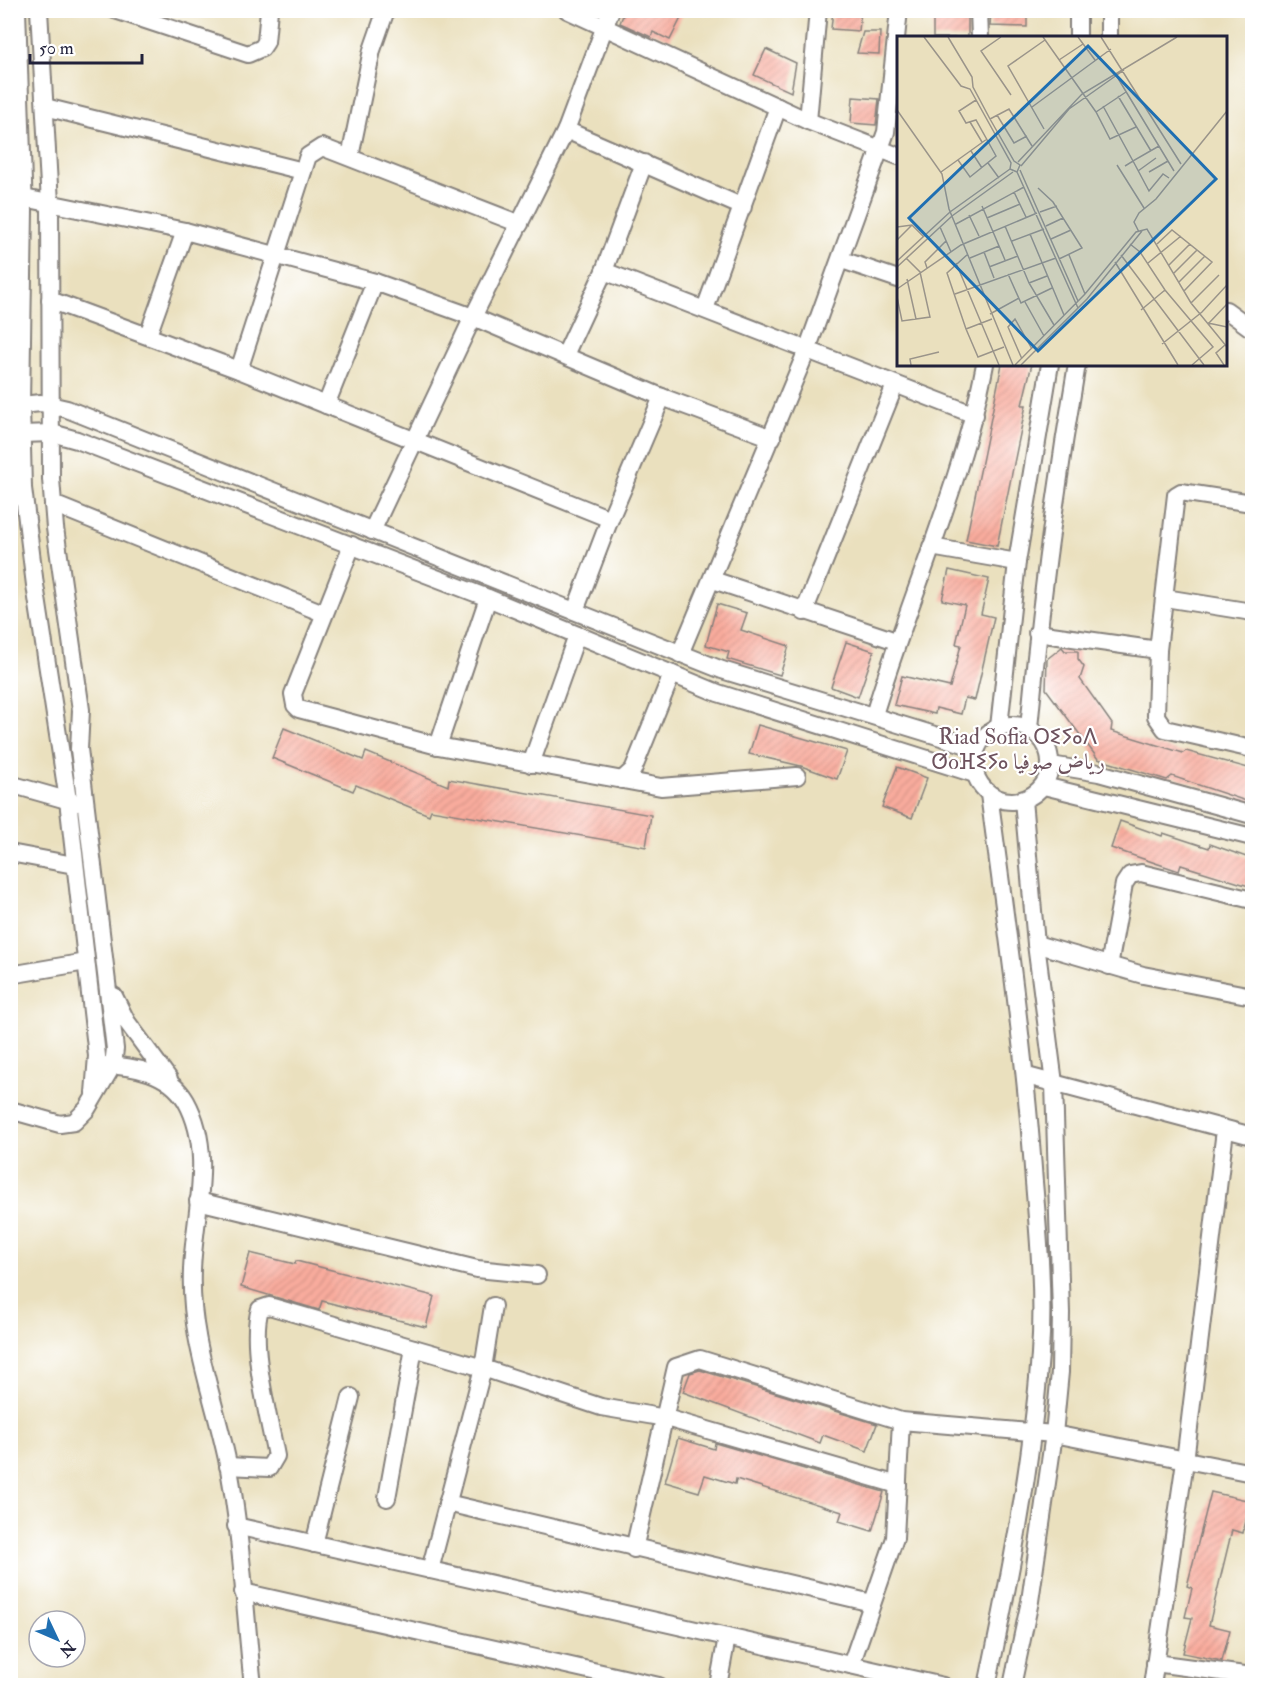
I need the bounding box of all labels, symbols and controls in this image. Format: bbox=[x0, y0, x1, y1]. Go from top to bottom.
scale bar bbox=[30, 27, 142, 65]
inset map bbox=[897, 36, 1227, 366]
text: 50 m bbox=[39, 37, 74, 60]
district label: Riad Sofia ⵔⵉⵢⴰⴷ ⵚoⴼⵉⵢⴰ رياض صوفيا bbox=[931, 723, 1105, 776]
north arrow bbox=[27, 1609, 87, 1669]
text: N bbox=[54, 1636, 80, 1661]

